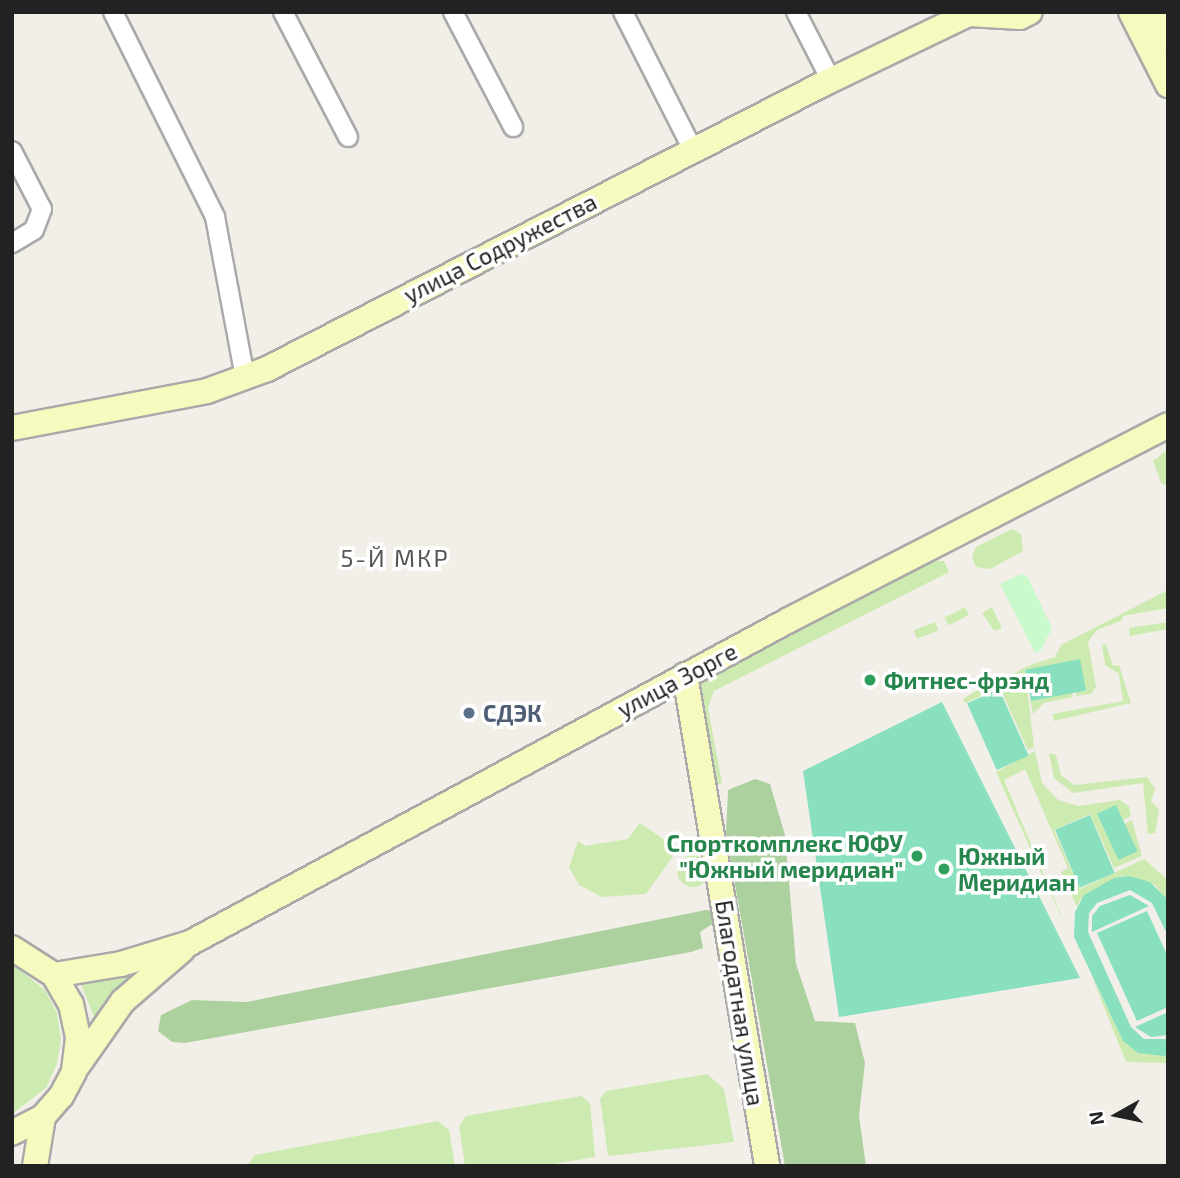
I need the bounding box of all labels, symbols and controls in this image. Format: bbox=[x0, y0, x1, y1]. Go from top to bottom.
street label: улица Содружества bbox=[399, 187, 601, 309]
district label: 5-Й МКР bbox=[341, 544, 449, 572]
street label: улица Зорге bbox=[613, 637, 741, 723]
place label: Фитнес-фрэнд bbox=[884, 666, 1049, 694]
marker: Фитнес-фрэнд bbox=[862, 672, 878, 688]
place label: СДЭК bbox=[483, 699, 542, 727]
marker: СДЭК bbox=[461, 705, 477, 721]
place label: Спорткомплекс ЮФУ "Южный меридиан" bbox=[667, 829, 903, 883]
place label: Южный Меридиан bbox=[958, 842, 1076, 896]
marker: Спорткомплекс ЮФУ "Южный меридиан" bbox=[909, 848, 925, 864]
marker: Южный Меридиан bbox=[936, 861, 952, 877]
street label: Благодатная улица bbox=[710, 898, 770, 1108]
north arrow bbox=[1082, 1080, 1152, 1150]
text: N bbox=[1083, 1110, 1108, 1127]

